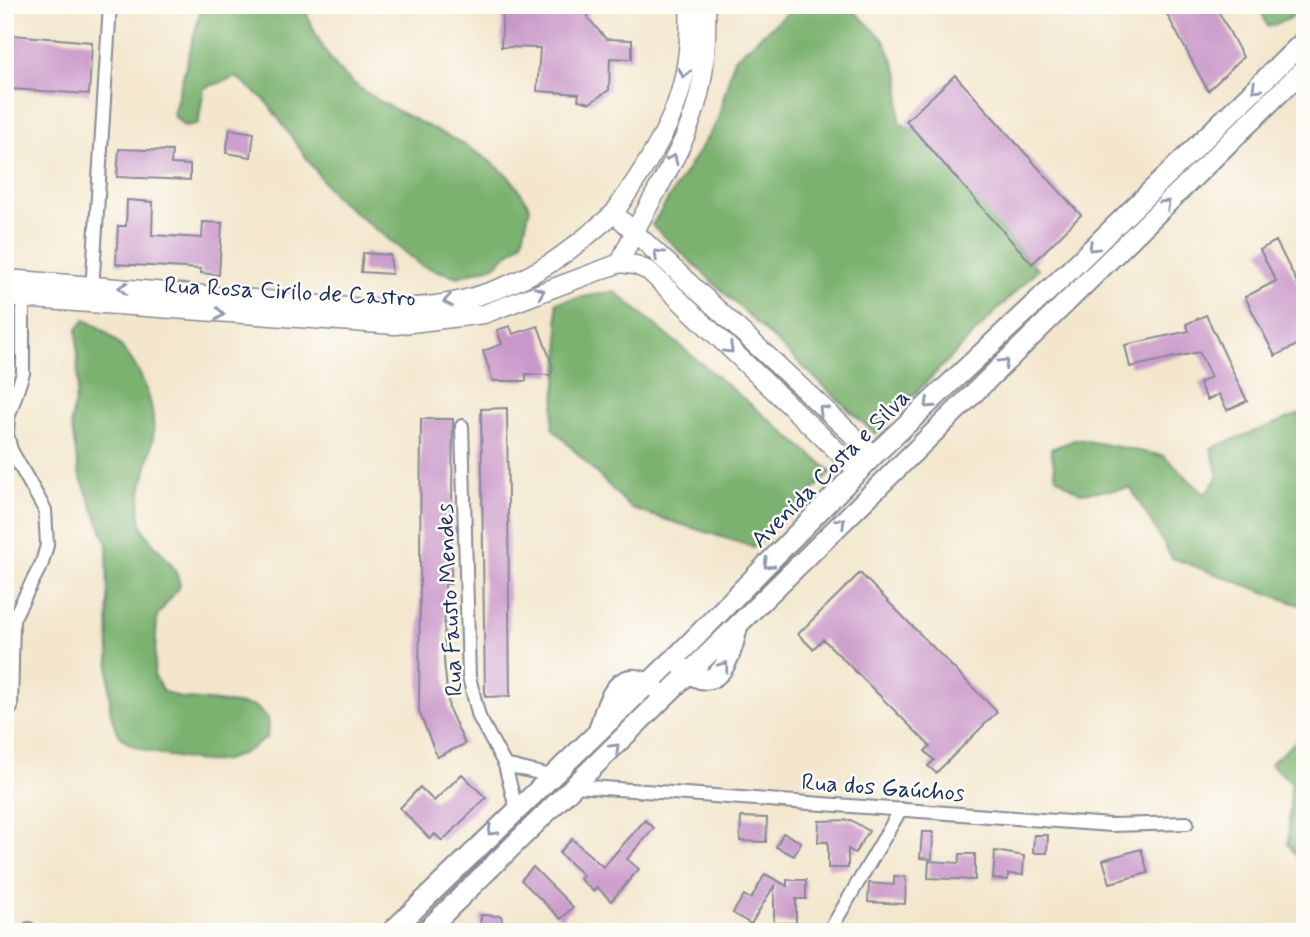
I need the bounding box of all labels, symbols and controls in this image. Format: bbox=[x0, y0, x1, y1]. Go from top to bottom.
one-way arrow bbox=[678, 67, 692, 79]
one-way arrow bbox=[1251, 79, 1264, 92]
one-way arrow bbox=[665, 154, 679, 166]
one-way arrow bbox=[1158, 199, 1171, 212]
one-way arrow bbox=[1089, 238, 1102, 251]
one-way arrow bbox=[653, 249, 666, 262]
street label: Rua Rosa Cirilo de Castro bbox=[163, 270, 417, 315]
one-way arrow bbox=[118, 281, 129, 296]
one-way arrow bbox=[533, 286, 545, 300]
one-way arrow bbox=[442, 293, 454, 308]
one-way arrow bbox=[215, 306, 226, 321]
one-way arrow bbox=[721, 340, 734, 353]
one-way arrow bbox=[996, 359, 1009, 372]
street label: Avenida Costa e Silva bbox=[745, 383, 917, 555]
one-way arrow bbox=[924, 395, 937, 408]
one-way arrow bbox=[818, 406, 831, 419]
street label: Rua Fausto Mendes bbox=[430, 502, 471, 697]
one-way arrow bbox=[833, 517, 846, 530]
one-way arrow bbox=[763, 556, 776, 569]
one-way arrow bbox=[716, 661, 728, 673]
one-way arrow bbox=[607, 743, 620, 756]
street label: Rua dos Gaúchos bbox=[800, 767, 966, 810]
one-way arrow bbox=[488, 823, 501, 836]

